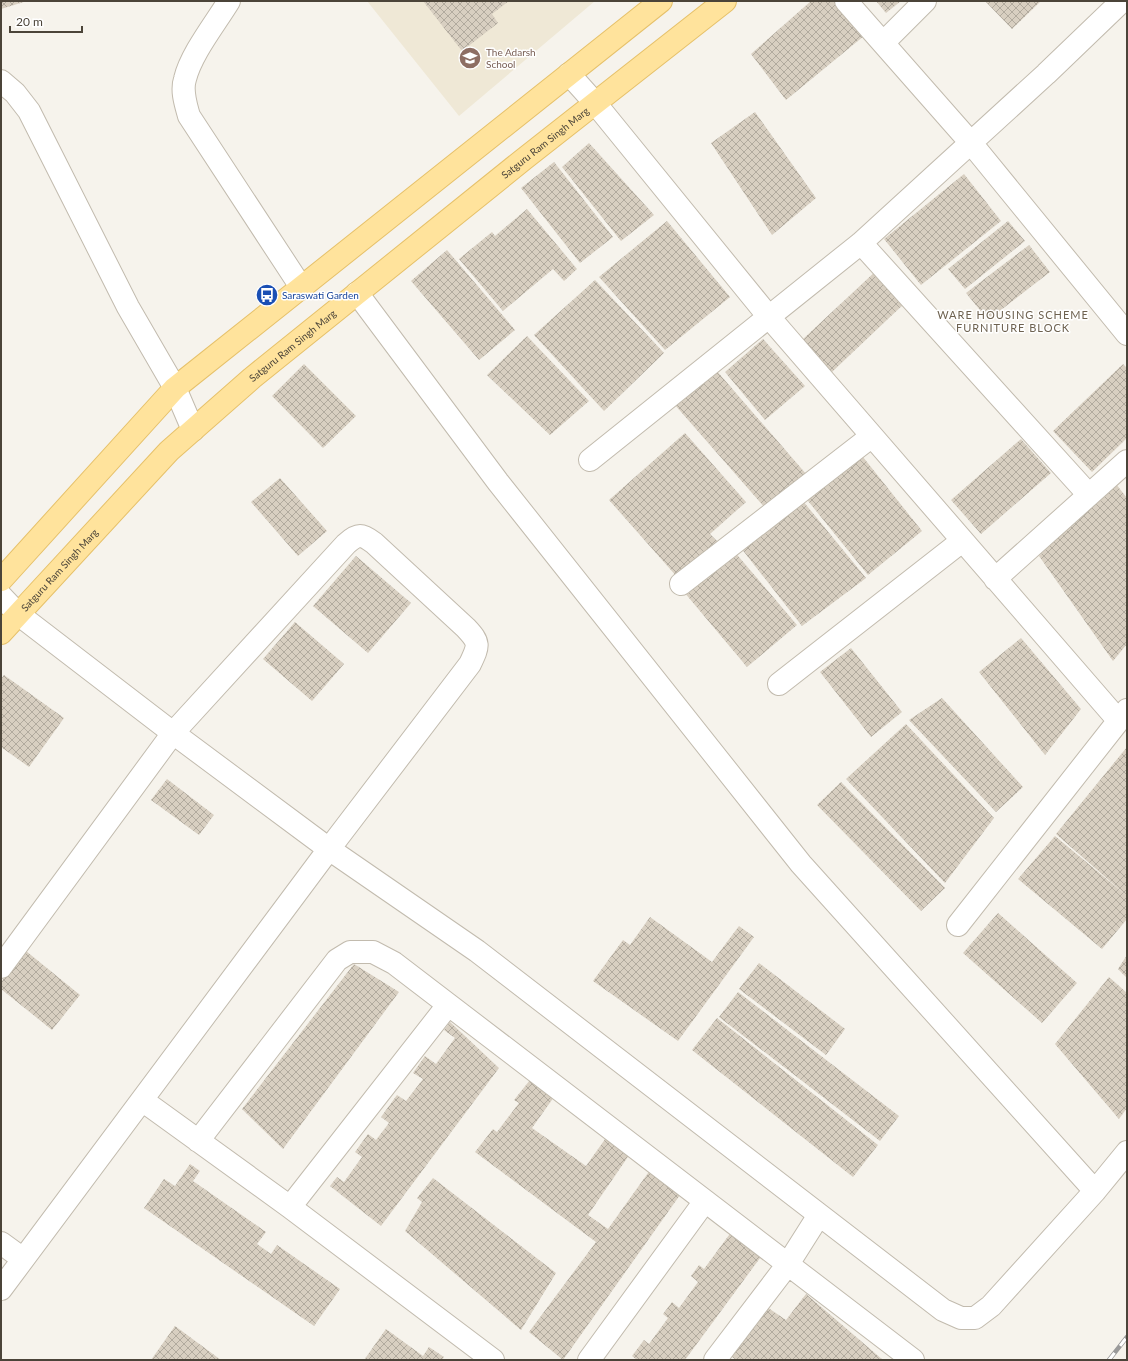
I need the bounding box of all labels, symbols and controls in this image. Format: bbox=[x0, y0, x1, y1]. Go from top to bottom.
scale bar bbox=[10, 8, 82, 34]
text: 20 m bbox=[16, 14, 43, 29]
school or university icon: The Adarsh School bbox=[457, 45, 483, 71]
place label: The Adarsh School bbox=[486, 46, 536, 70]
street label: Satguru Ram Singh Marg bbox=[499, 104, 591, 181]
bus stop icon: Saraswati Garden bbox=[254, 282, 280, 308]
place label: Saraswati Garden bbox=[282, 289, 359, 301]
street label: Satguru Ram Singh Marg bbox=[247, 307, 338, 384]
district label: WARE HOUSING SCHEME FURNITURE BLOCK bbox=[937, 308, 1089, 334]
street label: Satguru Ram Singh Marg bbox=[18, 526, 100, 614]

